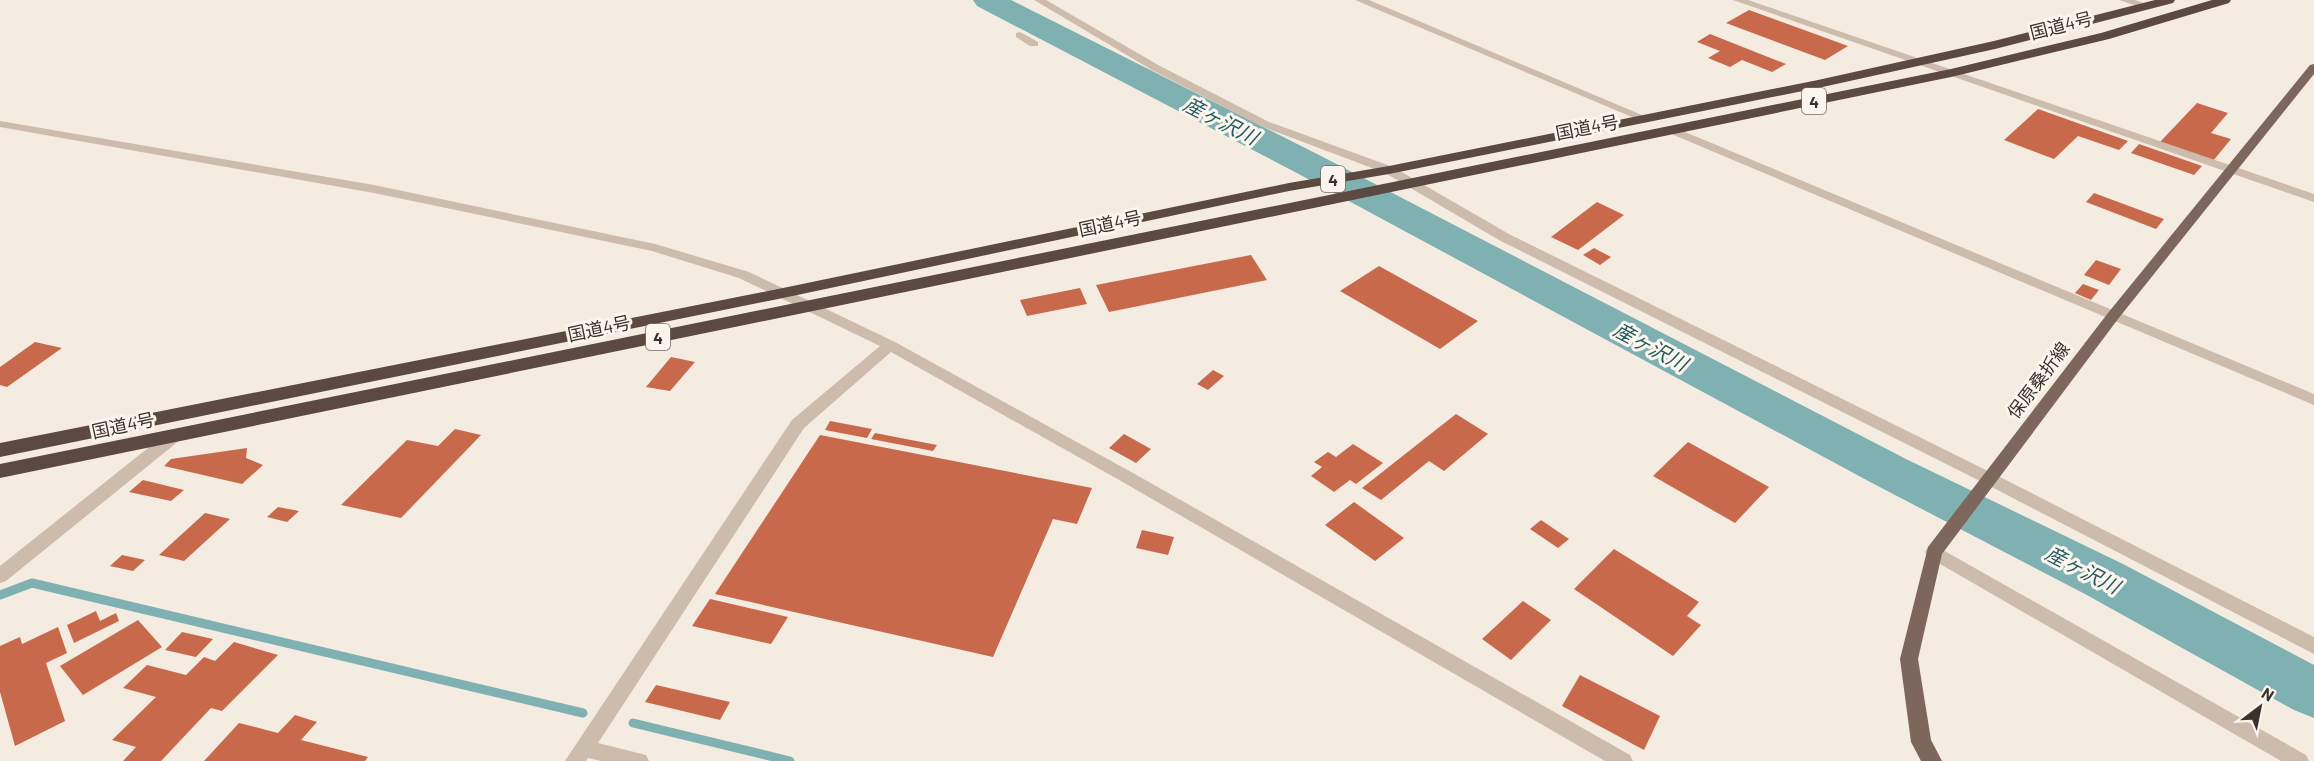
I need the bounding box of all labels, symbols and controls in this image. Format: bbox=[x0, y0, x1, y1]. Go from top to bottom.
street label: 国道4号 bbox=[2027, 7, 2095, 43]
road number: 4 bbox=[1802, 88, 1826, 114]
water label: 産ヶ沢川 bbox=[1180, 91, 1264, 150]
street label: 国道4号 bbox=[1554, 110, 1620, 144]
road number: 4 bbox=[1321, 166, 1345, 192]
street label: 国道4号 bbox=[1076, 206, 1144, 240]
street label: 国道4号 bbox=[565, 311, 633, 345]
water label: 産ヶ沢川 bbox=[1610, 317, 1694, 376]
road number: 4 bbox=[646, 324, 670, 350]
street label: 保原桑折線 bbox=[2002, 337, 2074, 423]
street label: 国道4号 bbox=[89, 408, 157, 442]
water label: 産ヶ沢川 bbox=[2042, 540, 2126, 599]
north arrow bbox=[2230, 677, 2290, 737]
text: N bbox=[2259, 683, 2278, 705]

